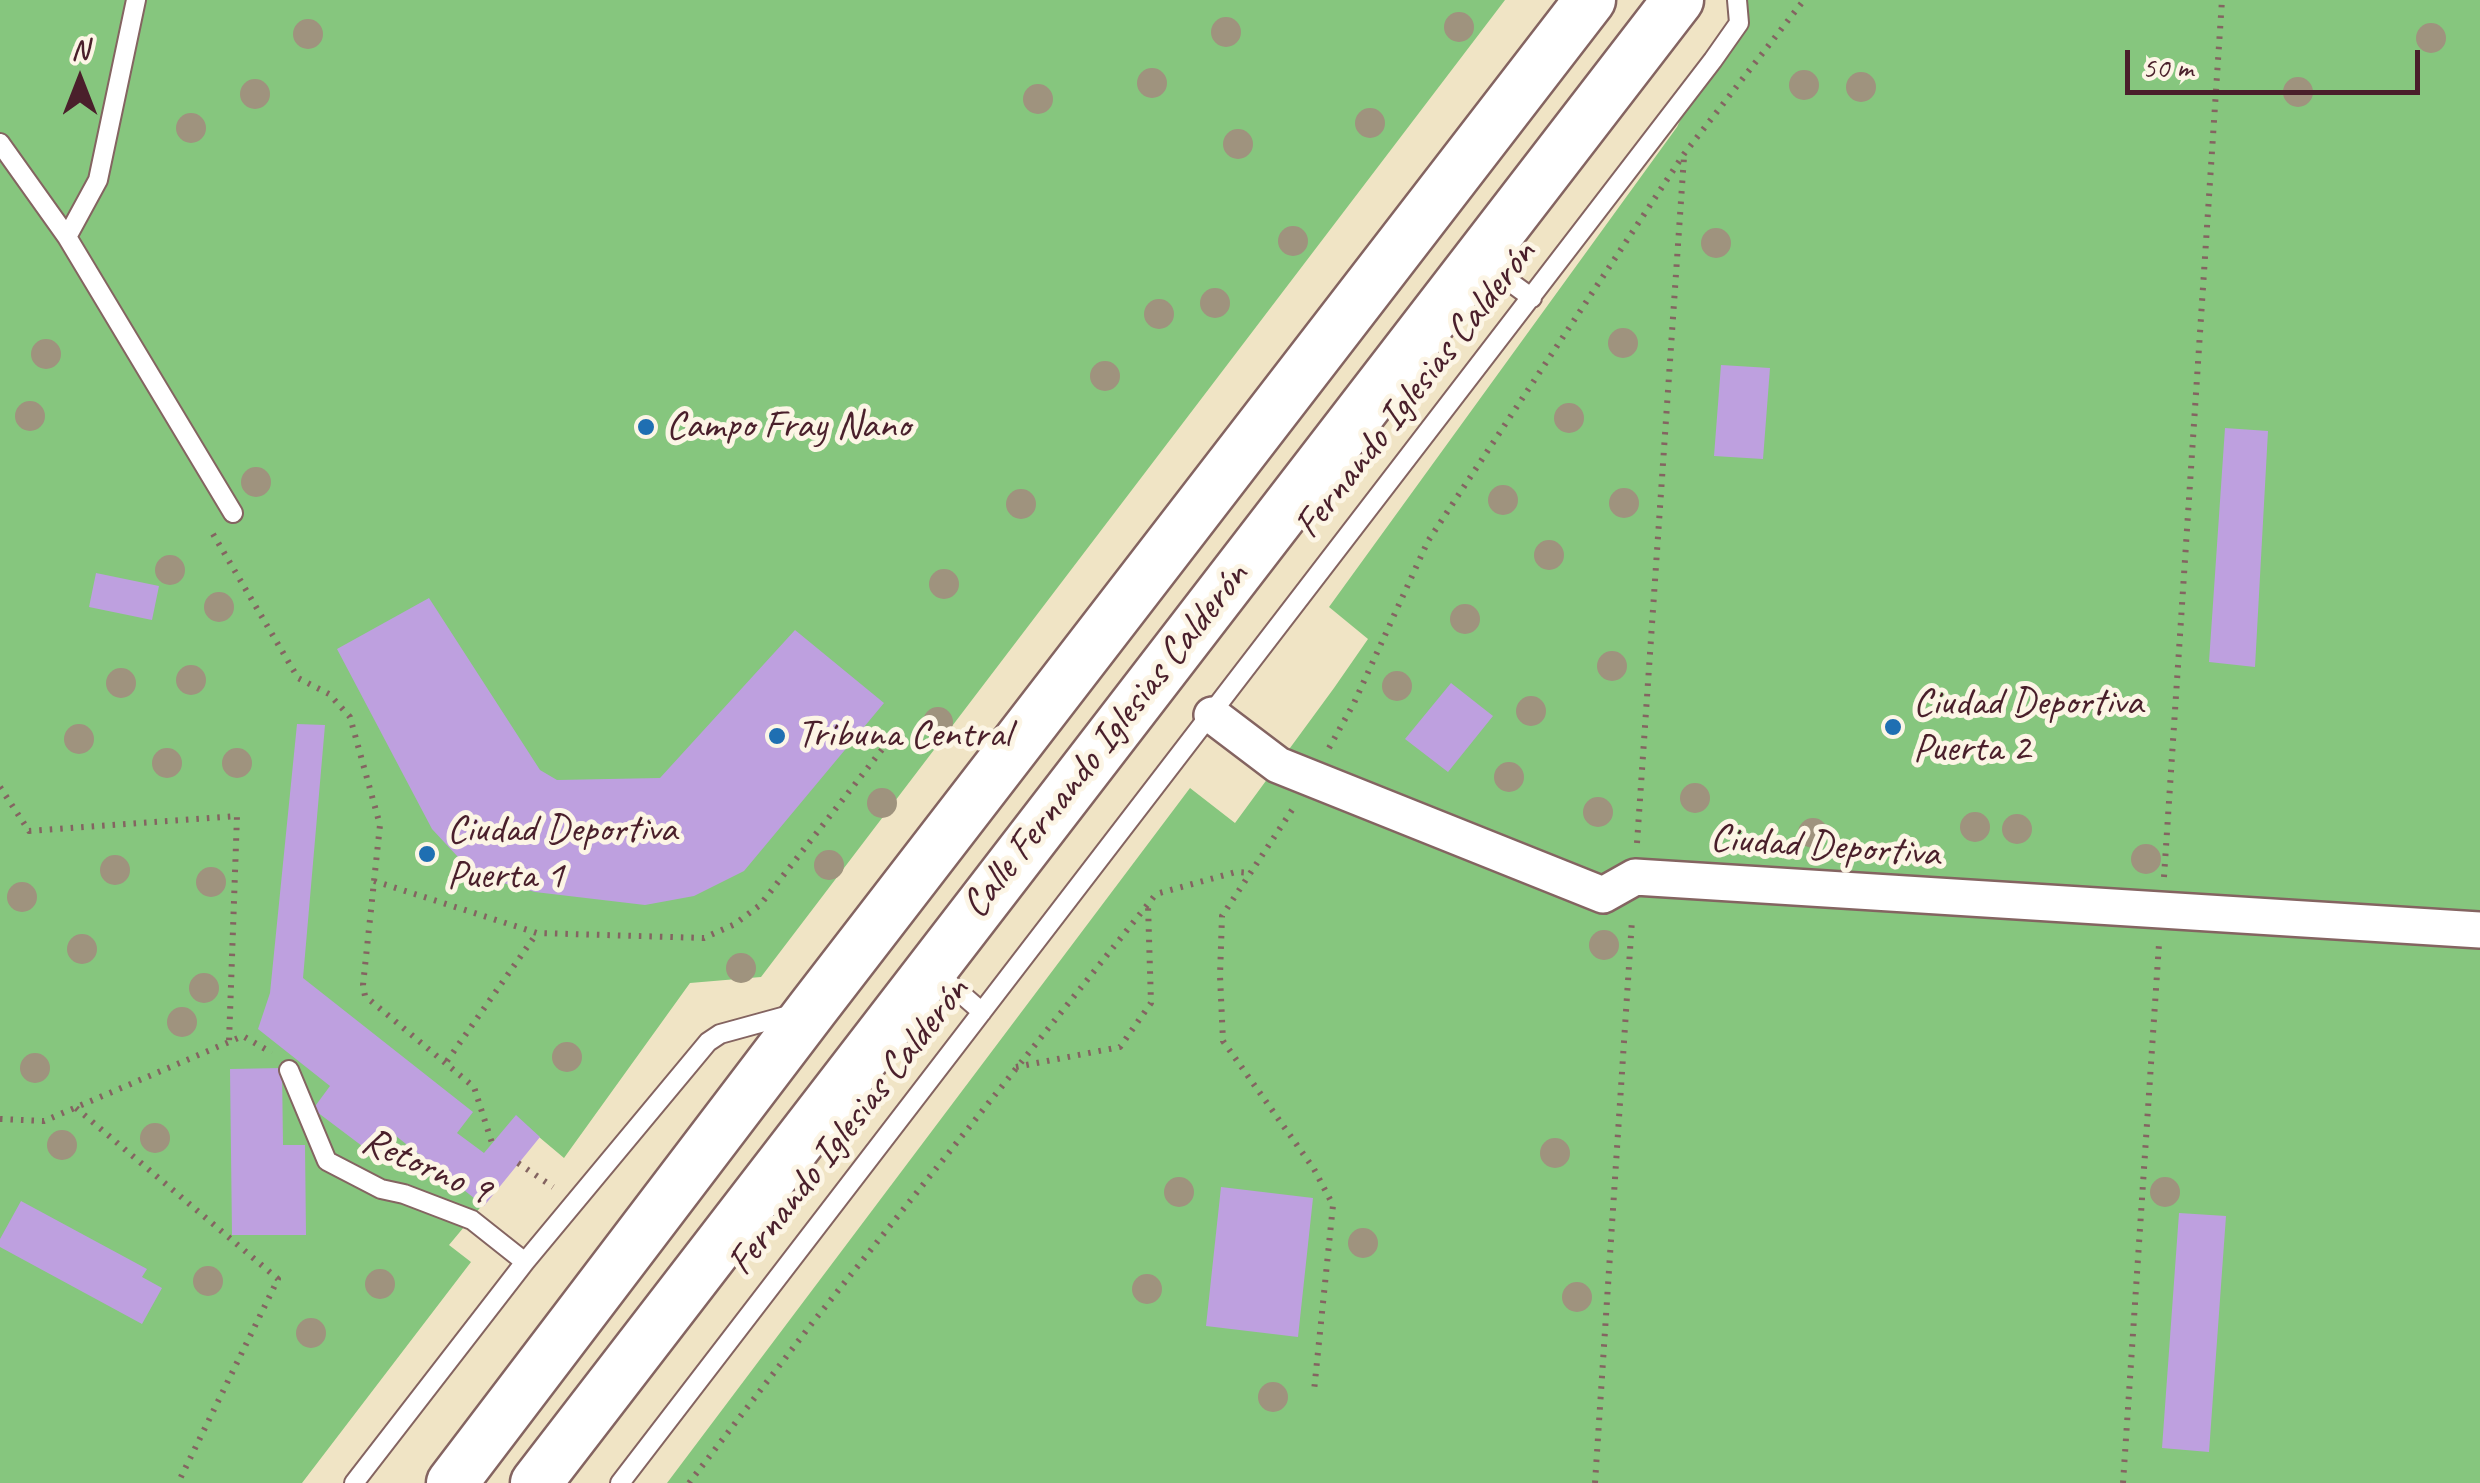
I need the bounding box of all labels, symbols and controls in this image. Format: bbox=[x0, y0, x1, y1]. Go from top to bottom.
north arrow bbox=[30, 30, 130, 130]
scale bar bbox=[2130, 30, 2425, 92]
text: N bbox=[71, 32, 89, 67]
text: 50 m bbox=[2142, 48, 2193, 86]
street label: Fernando Iglesias Calderón bbox=[1285, 231, 1547, 549]
place label: Campo Fray Nano bbox=[666, 403, 910, 451]
marker: Campo Fray Nano bbox=[635, 416, 657, 438]
street label: Calle Fernando Iglesias Calderón bbox=[952, 554, 1260, 928]
place label: Ciudad Deportiva Puerta 2 bbox=[1913, 680, 2143, 774]
place label: Tribuna Central bbox=[797, 712, 1011, 760]
marker: Ciudad Deportiva Puerta 2 bbox=[1882, 716, 1904, 738]
marker: Tribuna Central bbox=[766, 725, 788, 747]
place label: Ciudad Deportiva Puerta 1 bbox=[447, 807, 677, 901]
street label: Ciudad Deportiva bbox=[1709, 815, 1941, 879]
marker: Ciudad Deportiva Puerta 1 bbox=[416, 843, 438, 865]
street label: Fernando Iglesias Calderón bbox=[718, 968, 980, 1286]
street label: Retorno 9 bbox=[354, 1117, 498, 1217]

